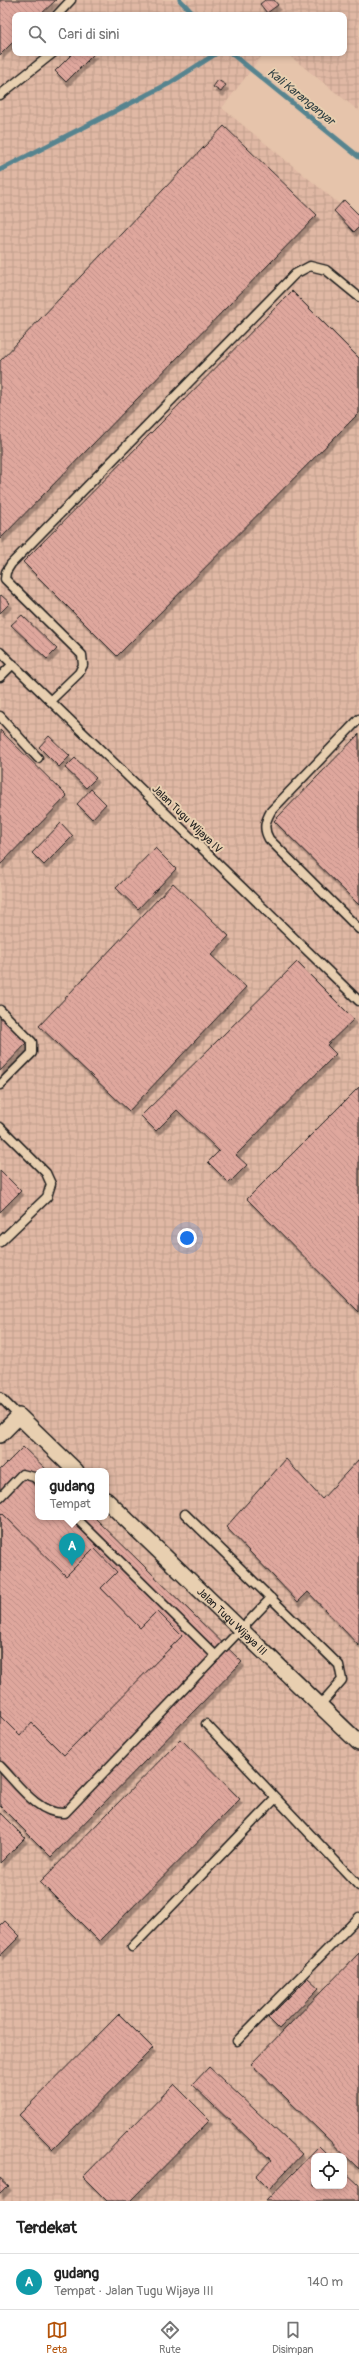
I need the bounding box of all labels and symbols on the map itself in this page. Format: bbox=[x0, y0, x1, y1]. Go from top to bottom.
water label: Kali Karanganyar bbox=[264, 65, 339, 130]
street label: Jalan Tugu Wijaya IV bbox=[149, 782, 225, 856]
your location bbox=[177, 1228, 197, 1248]
pin: A bbox=[59, 1533, 85, 1566]
street label: Jalan Tugu Wijaya III bbox=[195, 1585, 270, 1658]

